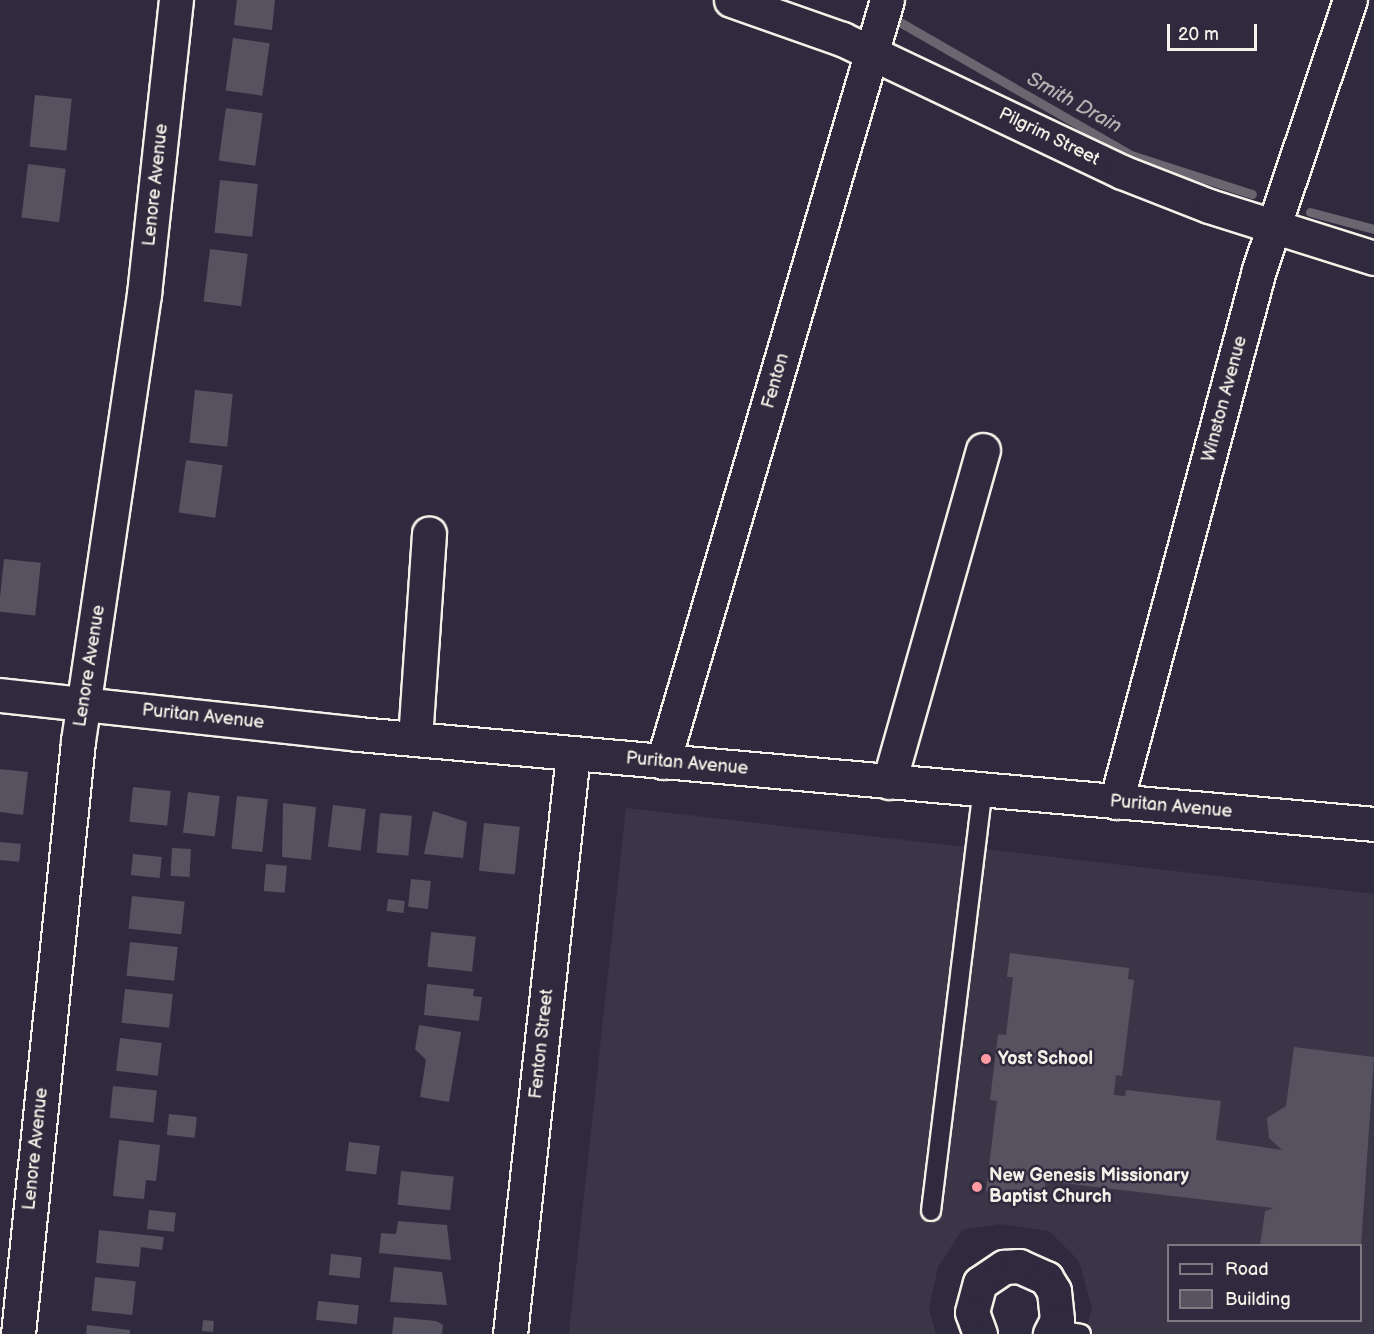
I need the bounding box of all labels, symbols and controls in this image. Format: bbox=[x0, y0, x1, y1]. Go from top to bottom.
scale bar bbox=[1170, 12, 1260, 50]
text: 20 m bbox=[1178, 24, 1219, 45]
water label: Smith Drain bbox=[1022, 67, 1126, 139]
street label: Pilgrim Street bbox=[995, 103, 1103, 171]
street label: Lenore Avenue bbox=[139, 123, 173, 247]
street label: Winston Avenue bbox=[1198, 334, 1252, 464]
street label: Fenton bbox=[758, 351, 794, 411]
street label: Lenore Avenue bbox=[70, 604, 110, 728]
street label: Puritan Avenue bbox=[141, 700, 265, 734]
street label: Puritan Avenue bbox=[625, 748, 749, 780]
street label: Puritan Avenue bbox=[1109, 791, 1233, 823]
street label: Fenton Street bbox=[525, 988, 559, 1100]
place label: Yost School bbox=[998, 1048, 1093, 1070]
marker: Yost School bbox=[979, 1052, 993, 1066]
street label: Lenore Avenue bbox=[19, 1087, 53, 1211]
place label: New Genesis Missionary Baptist Church bbox=[989, 1166, 1189, 1208]
marker: New Genesis Missionary Baptist Church bbox=[970, 1180, 984, 1194]
legend bbox=[1167, 1244, 1362, 1322]
text: Road bbox=[1225, 1259, 1269, 1280]
text: Building bbox=[1225, 1289, 1291, 1310]

